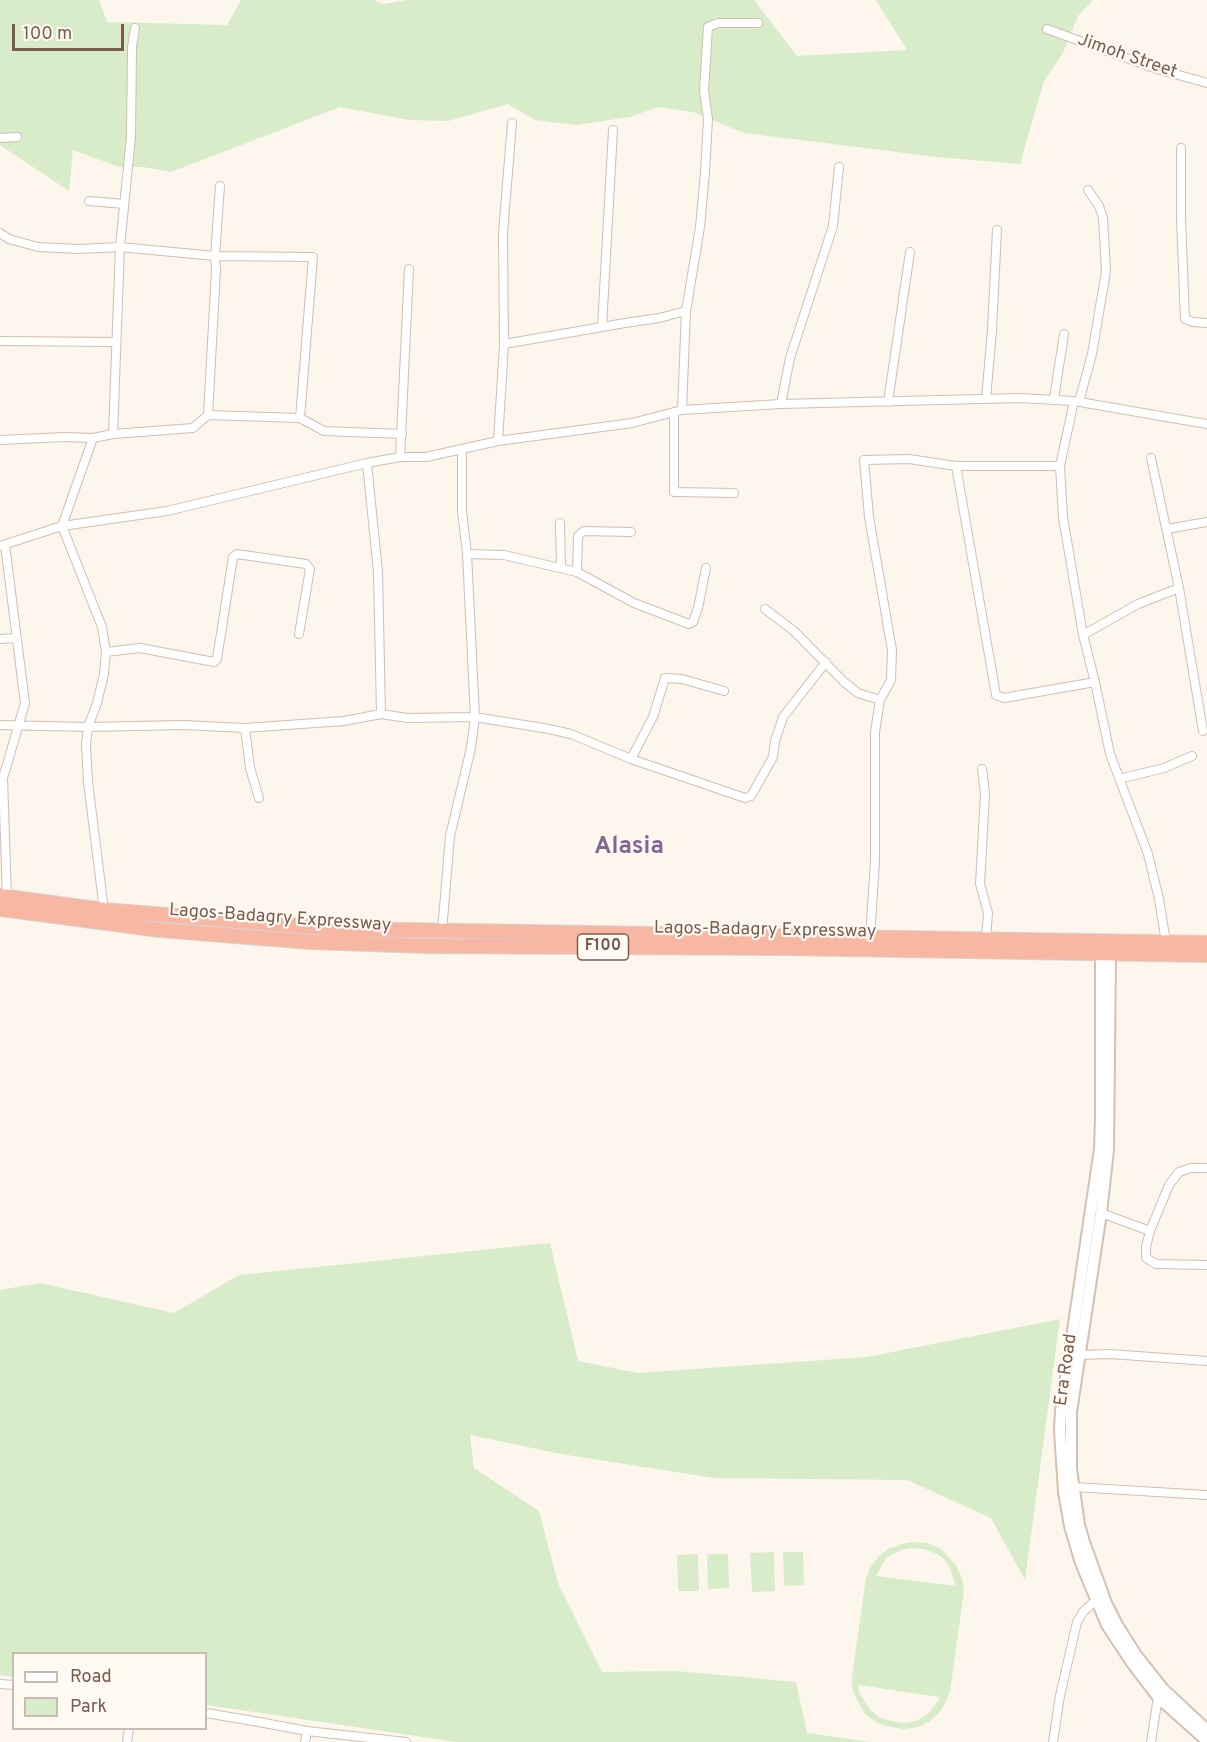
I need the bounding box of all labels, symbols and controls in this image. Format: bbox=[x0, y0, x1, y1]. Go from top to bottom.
scale bar bbox=[15, 12, 128, 50]
text: 100 m bbox=[23, 23, 72, 46]
street label: Jimoh Street bbox=[1074, 30, 1180, 84]
district label: Alasia bbox=[594, 834, 664, 862]
street label: Lagos-Badagry Expressway bbox=[168, 900, 392, 938]
street label: Lagos-Badagry Expressway bbox=[654, 918, 876, 944]
road number: F100 bbox=[578, 934, 628, 960]
street label: Era Road bbox=[1051, 1332, 1083, 1408]
legend bbox=[12, 1652, 207, 1730]
text: Road bbox=[70, 1666, 112, 1689]
text: Park bbox=[70, 1696, 107, 1719]

